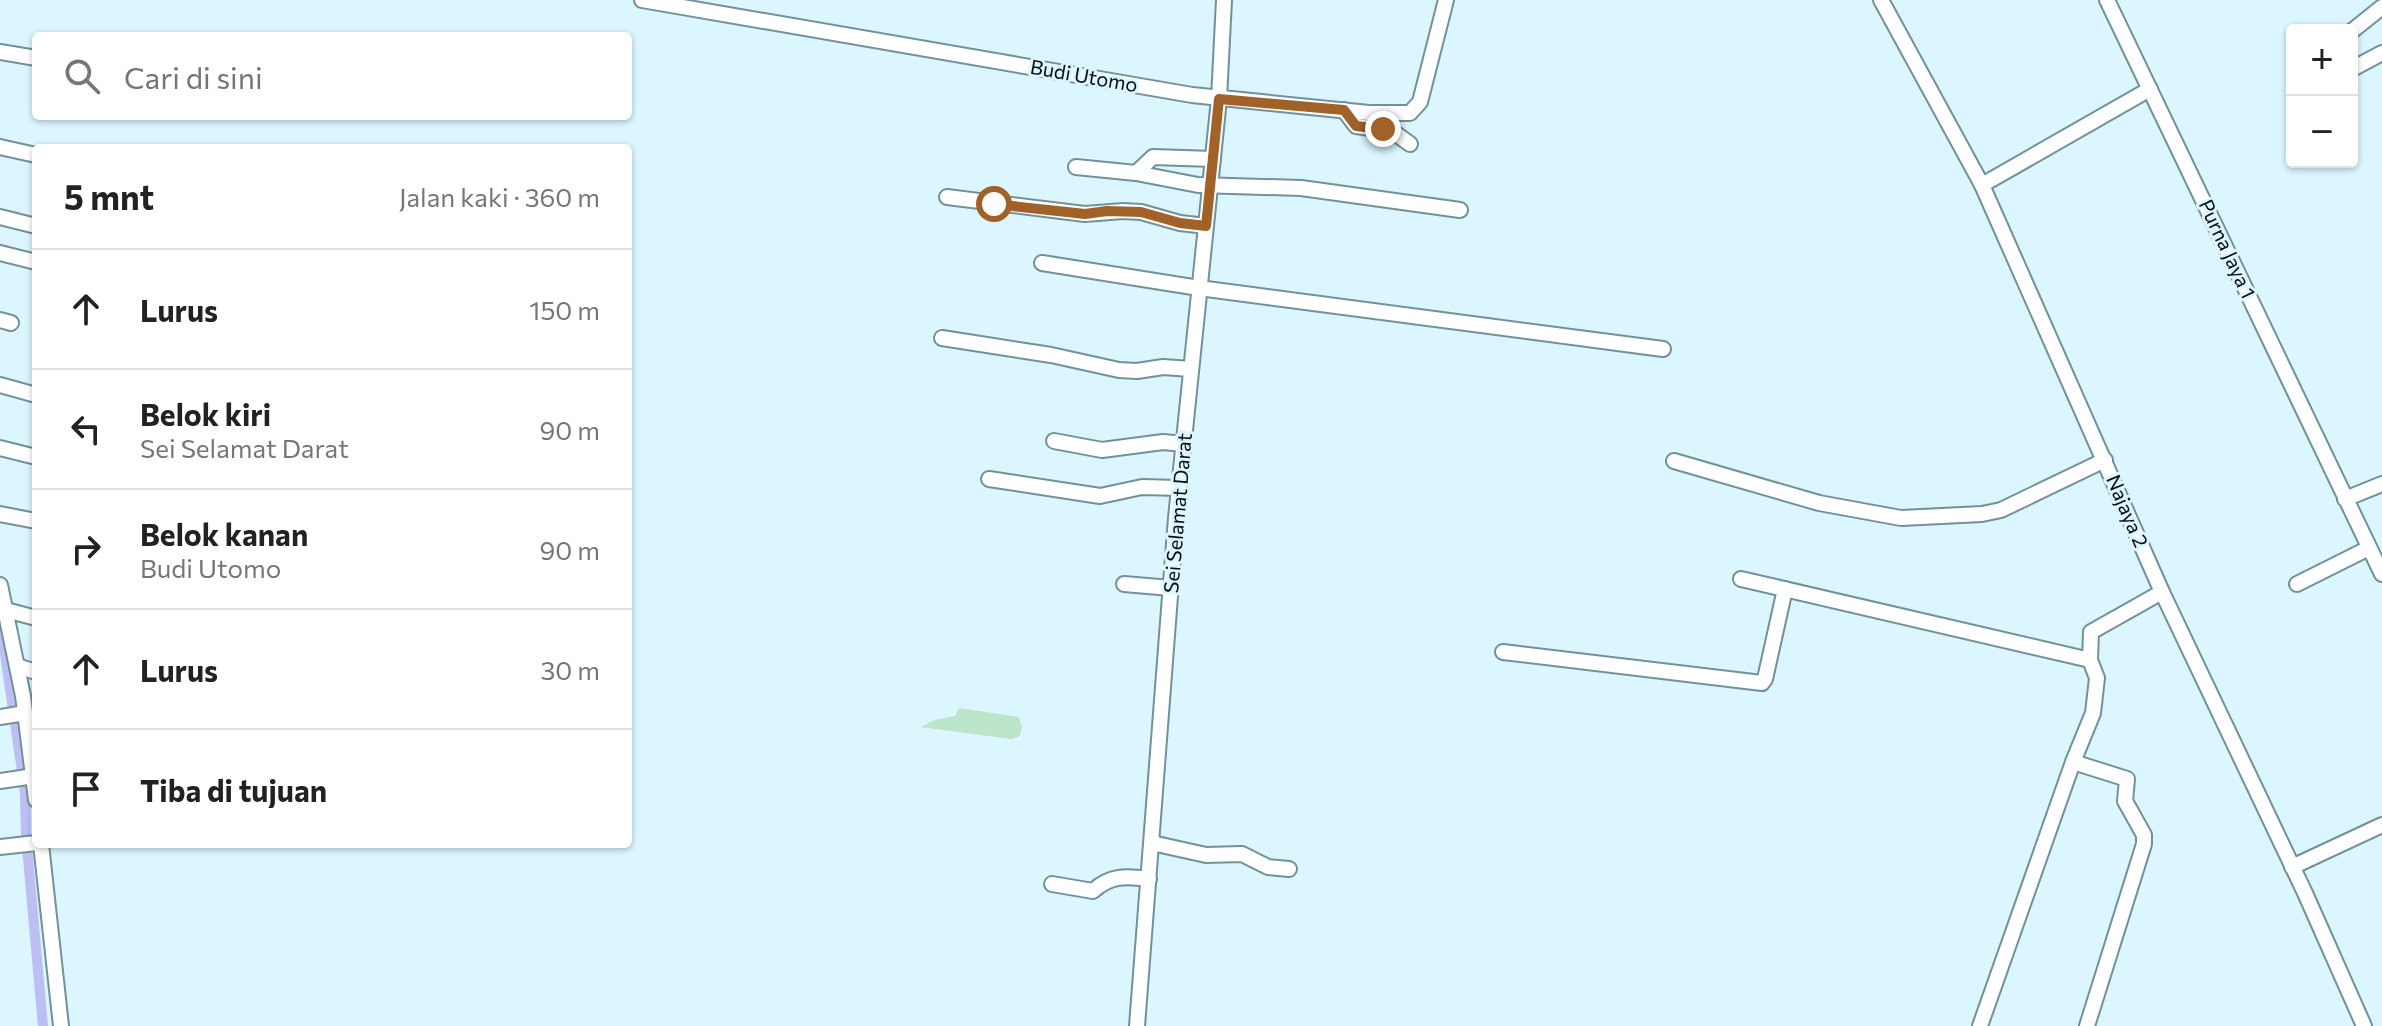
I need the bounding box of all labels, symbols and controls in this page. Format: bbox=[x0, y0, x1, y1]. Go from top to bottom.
map controls bbox=[2286, 24, 2358, 168]
button: + bbox=[2286, 24, 2358, 96]
search box bbox=[32, 32, 632, 120]
icon: search bbox=[60, 54, 104, 98]
street label: Budi Utomo bbox=[1029, 54, 1140, 96]
text: Cari di sini bbox=[124, 58, 263, 95]
button: − bbox=[2286, 96, 2358, 168]
route end bbox=[1365, 111, 1401, 147]
text: 5 mnt bbox=[64, 175, 154, 217]
text: Jalan kaki · 360 m bbox=[399, 181, 600, 212]
route start bbox=[976, 186, 1012, 222]
street label: Purna Jaya 1 bbox=[2195, 195, 2261, 302]
icon: ahead bbox=[64, 287, 108, 331]
text: Lurus bbox=[140, 291, 218, 328]
text: 150 m bbox=[529, 294, 600, 325]
text: Belok kiri bbox=[140, 395, 271, 432]
icon: left bbox=[64, 407, 108, 451]
text: 90 m bbox=[540, 414, 600, 445]
text: Sei Selamat Darat bbox=[140, 432, 349, 463]
street label: Sei Selamat Darat bbox=[1158, 432, 1196, 594]
street label: Najaya 2 bbox=[2102, 471, 2154, 550]
text: Belok kanan bbox=[140, 515, 308, 552]
icon: right bbox=[64, 527, 108, 571]
text: 90 m bbox=[540, 534, 600, 565]
text: Budi Utomo bbox=[140, 552, 281, 583]
icon: ahead bbox=[64, 647, 108, 691]
text: Lurus bbox=[140, 651, 218, 688]
text: 30 m bbox=[541, 654, 600, 685]
icon: arrive bbox=[64, 767, 108, 811]
text: Tiba di tujuan bbox=[140, 771, 327, 808]

